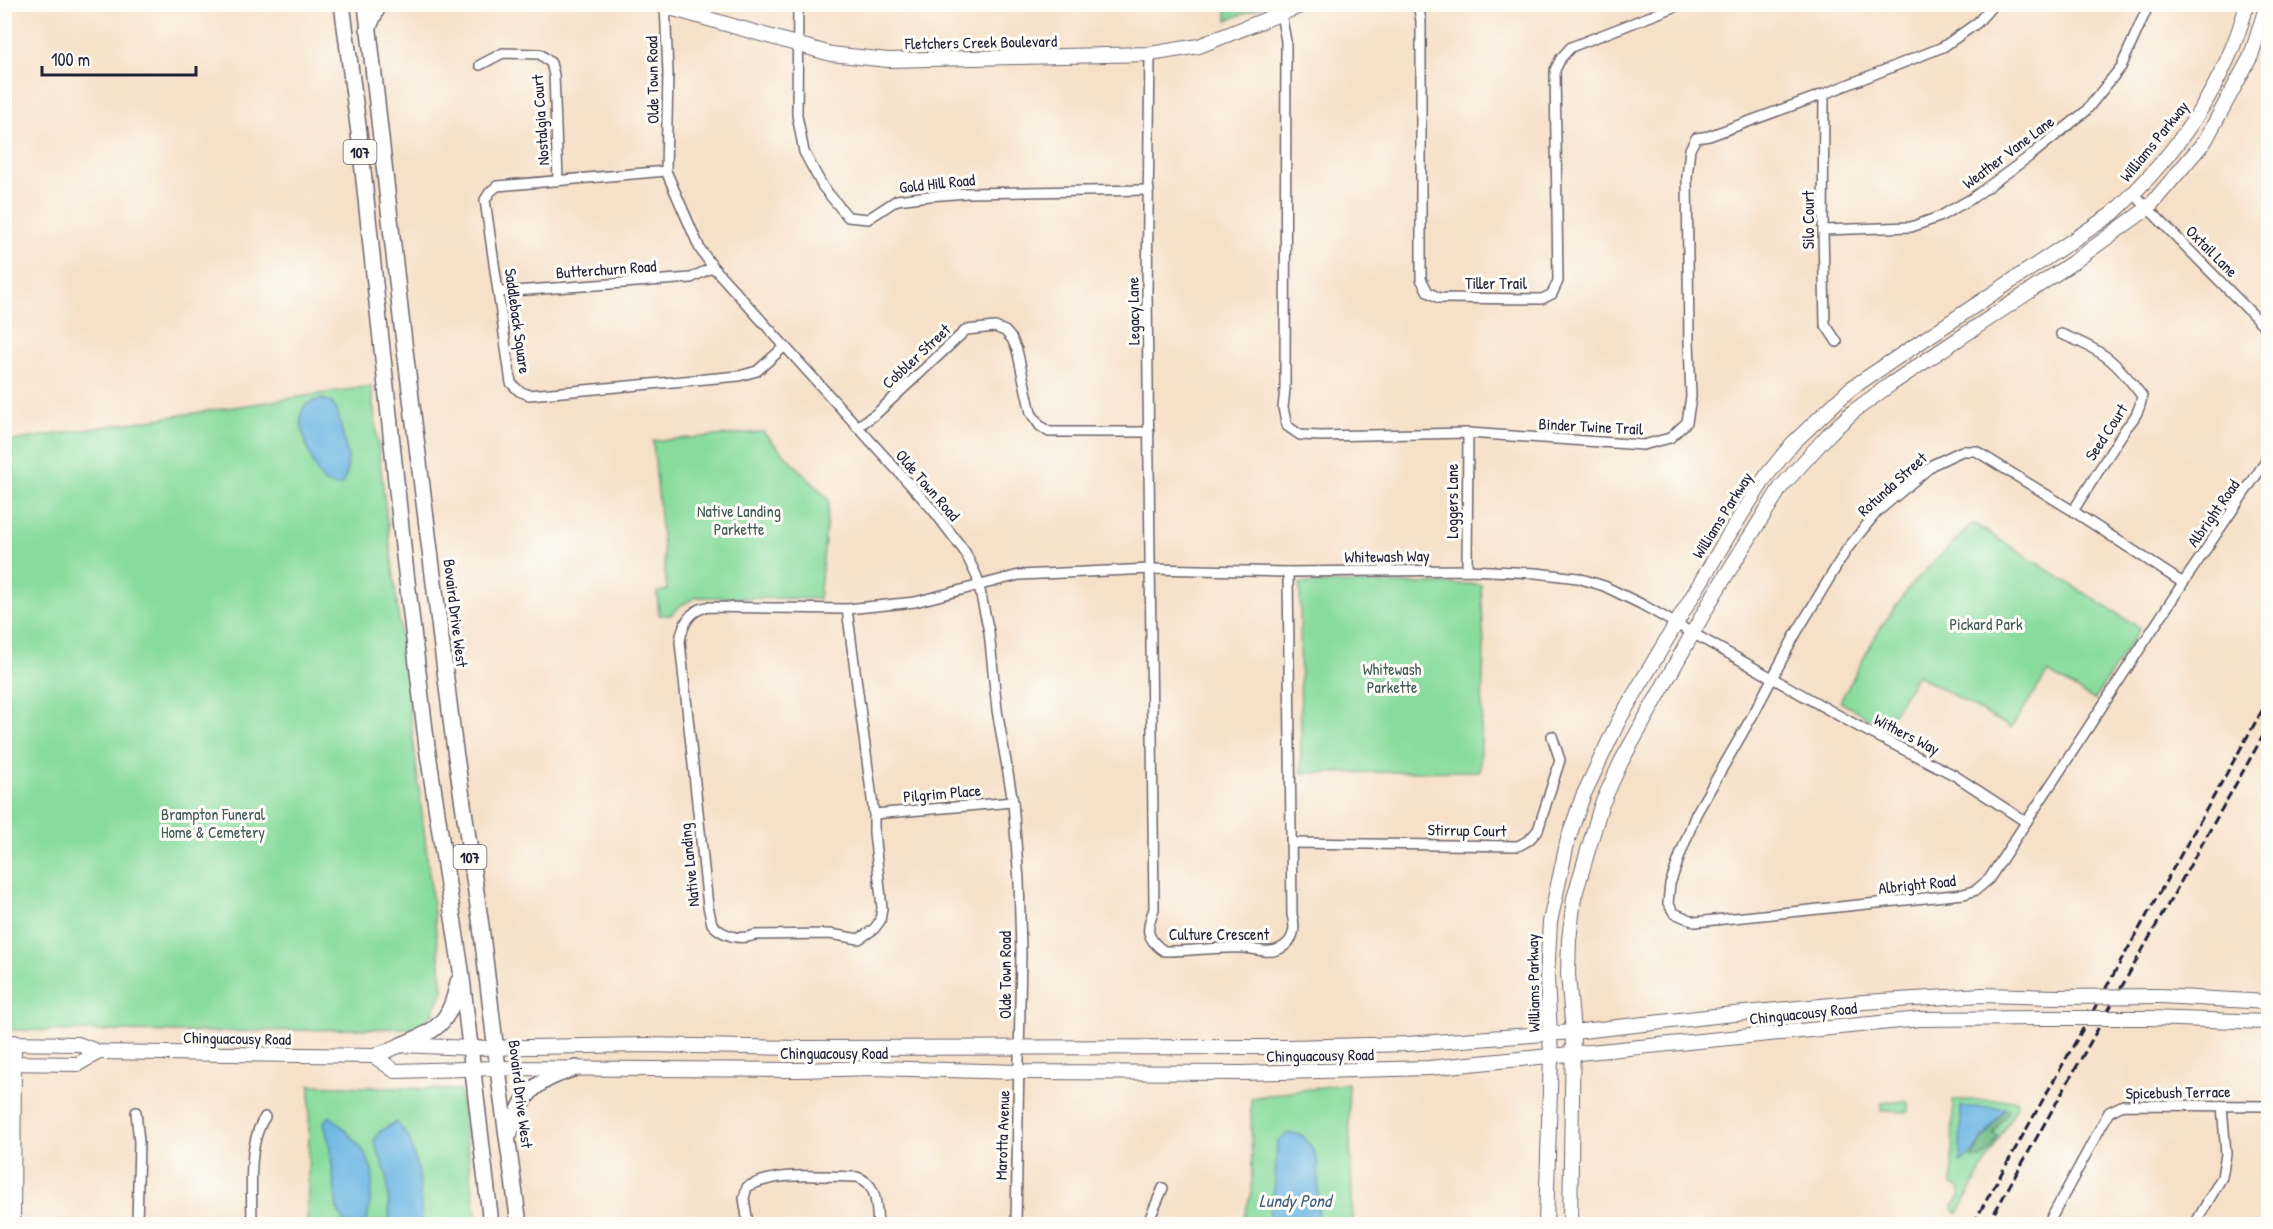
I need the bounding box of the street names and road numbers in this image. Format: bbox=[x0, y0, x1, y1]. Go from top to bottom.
street label: Fletchers Creek Boulevard bbox=[904, 30, 1057, 54]
street label: Olde Town Road bbox=[640, 36, 664, 124]
street label: Nostalgia Court bbox=[526, 73, 554, 166]
street label: Williams Parkway bbox=[2115, 96, 2194, 186]
street label: Weather Vane Lane bbox=[1958, 110, 2059, 194]
road number: 107 bbox=[344, 140, 376, 164]
street label: Gold Hill Road bbox=[898, 168, 976, 198]
street label: Silo Court bbox=[1797, 190, 1819, 249]
street label: Oxtail Lane bbox=[2181, 220, 2243, 282]
street label: Butterchurn Road bbox=[555, 255, 657, 283]
street label: Saddleback Square bbox=[500, 267, 536, 376]
street label: Tiller Trail bbox=[1465, 272, 1528, 294]
street label: Legacy Lane bbox=[1121, 276, 1145, 345]
street label: Cobbler Street bbox=[877, 318, 955, 393]
street label: Seed Court bbox=[2080, 399, 2133, 465]
street label: Binder Twine Trail bbox=[1538, 412, 1645, 440]
street label: Olde Town Road bbox=[891, 445, 965, 525]
street label: Rotunda Street bbox=[1853, 447, 1932, 521]
street label: Loggers Lane bbox=[1441, 463, 1463, 538]
street label: Williams Parkway bbox=[1687, 467, 1757, 562]
street label: Albright Road bbox=[2182, 475, 2244, 551]
street label: Whitewash Way bbox=[1344, 544, 1430, 568]
street label: Bovaird Drive West bbox=[438, 558, 474, 669]
street label: Withers Way bbox=[1870, 708, 1944, 760]
street label: Pilgrim Place bbox=[902, 779, 982, 807]
street label: Stirrup Court bbox=[1427, 818, 1507, 842]
street label: Native Landing bbox=[674, 822, 704, 908]
road number: 107 bbox=[454, 845, 486, 869]
street label: Albright Road bbox=[1877, 869, 1957, 899]
street label: Culture Crescent bbox=[1169, 923, 1270, 945]
street label: Olde Town Road bbox=[994, 931, 1016, 1019]
street label: Williams Parkway bbox=[1521, 934, 1545, 1032]
street label: Chinguacousy Road bbox=[1748, 996, 1858, 1030]
street label: Chinguacousy Road bbox=[183, 1026, 291, 1050]
street label: Bovaird Drive West bbox=[503, 1039, 539, 1150]
street label: Chinguacousy Road bbox=[780, 1042, 888, 1064]
street label: Chinguacousy Road bbox=[1266, 1043, 1374, 1067]
street label: Spicebush Terrace bbox=[2125, 1080, 2231, 1104]
street label: Marotta Avenue bbox=[989, 1089, 1015, 1180]

